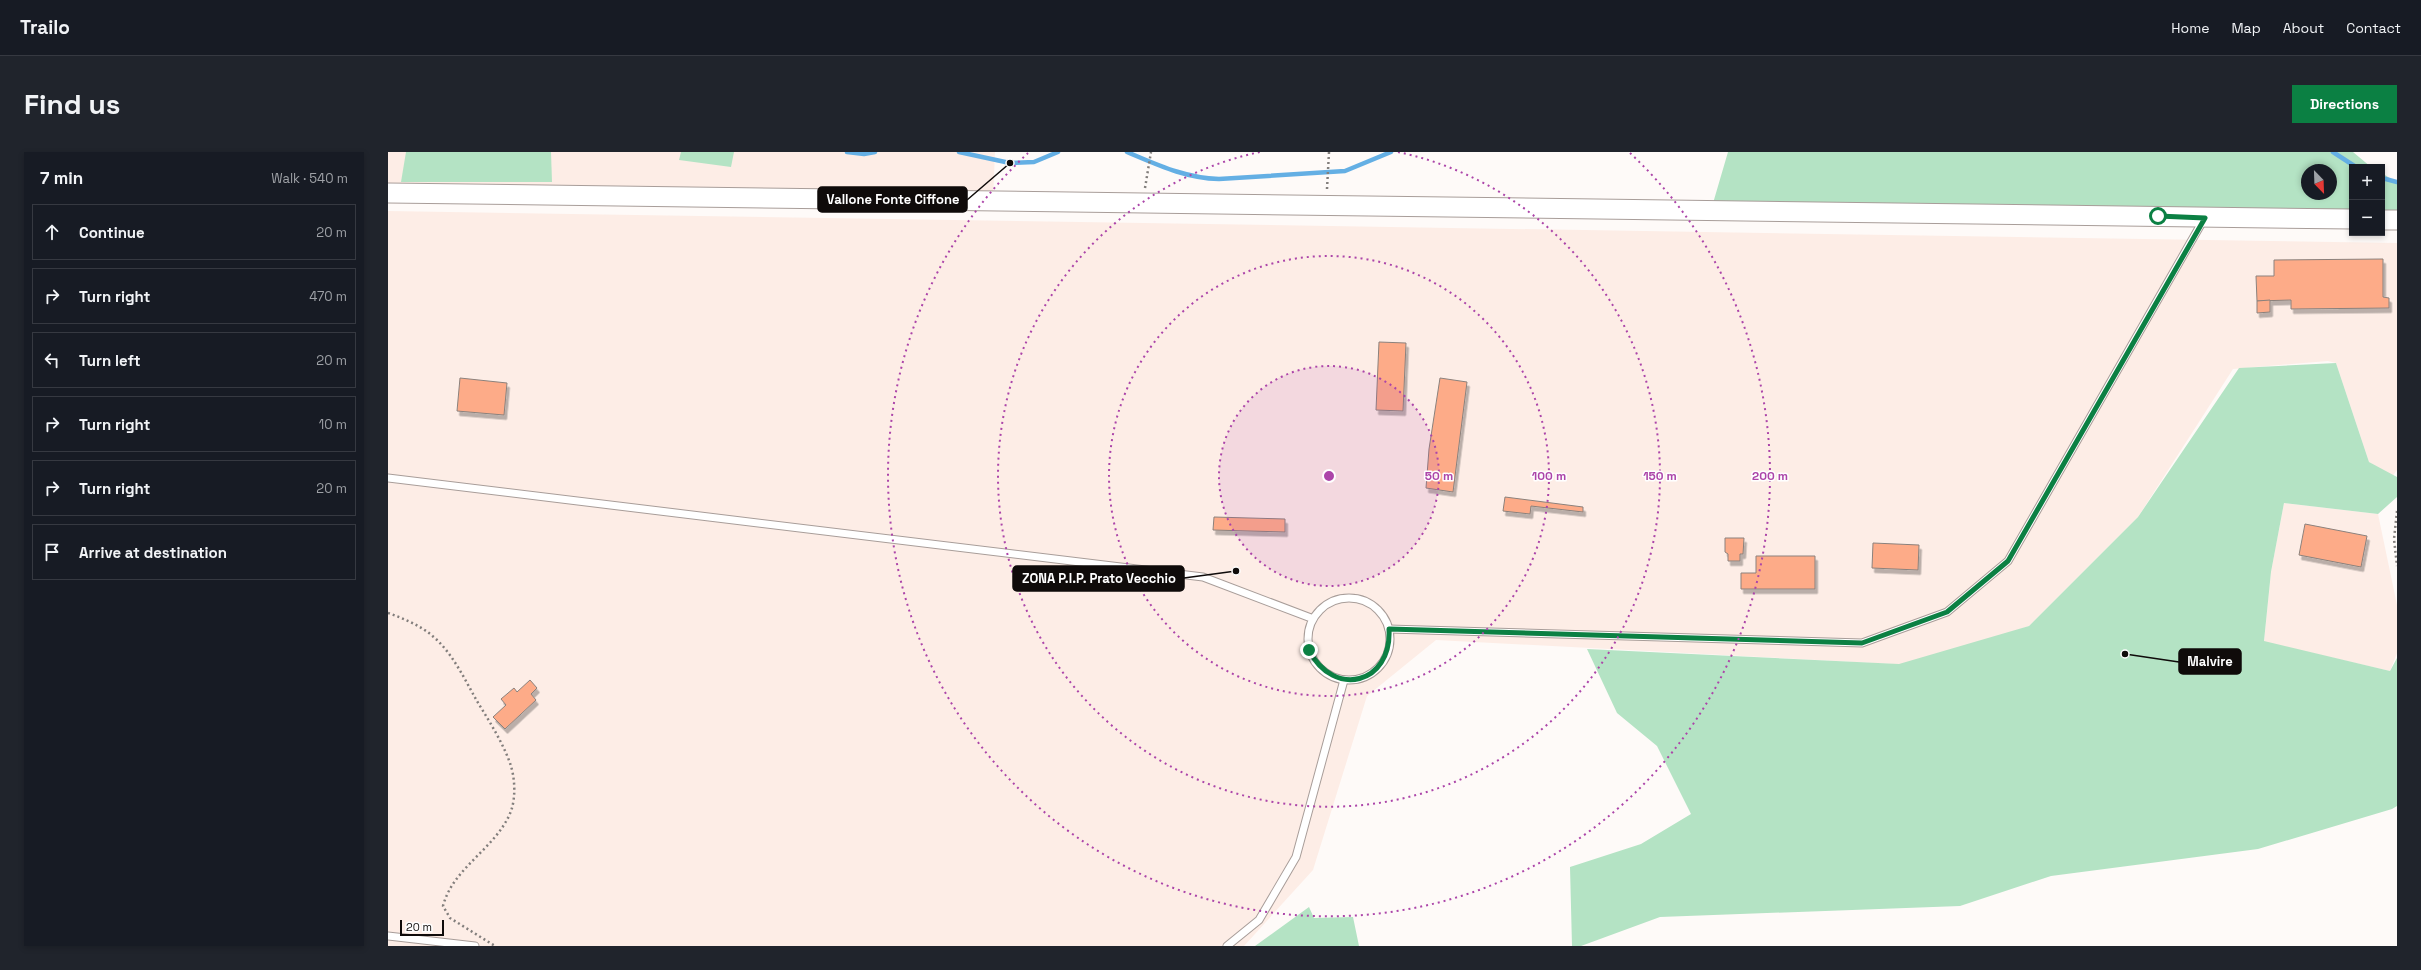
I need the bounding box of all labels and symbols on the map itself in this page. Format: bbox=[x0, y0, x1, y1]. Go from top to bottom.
north arrow bbox=[2301, 164, 2337, 200]
callout: Vallone Fonte Ciffone bbox=[818, 187, 967, 212]
text: Vallone Fonte Ciffone bbox=[826, 191, 960, 208]
route start bbox=[2149, 207, 2167, 225]
text: 50 m bbox=[1425, 468, 1453, 484]
text: 100 m bbox=[1532, 468, 1566, 484]
text: 150 m bbox=[1643, 468, 1677, 484]
text: 200 m bbox=[1752, 468, 1788, 484]
centre of rings bbox=[1322, 469, 1336, 483]
callout: ZONA P.I.P. Prato Vecchio bbox=[1013, 566, 1184, 591]
text: ZONA P.I.P. Prato Vecchio bbox=[1022, 570, 1176, 587]
route end bbox=[1300, 641, 1318, 659]
callout: Malvire bbox=[2179, 649, 2241, 674]
text: Malvire bbox=[2187, 653, 2233, 670]
scale bar bbox=[400, 918, 444, 937]

